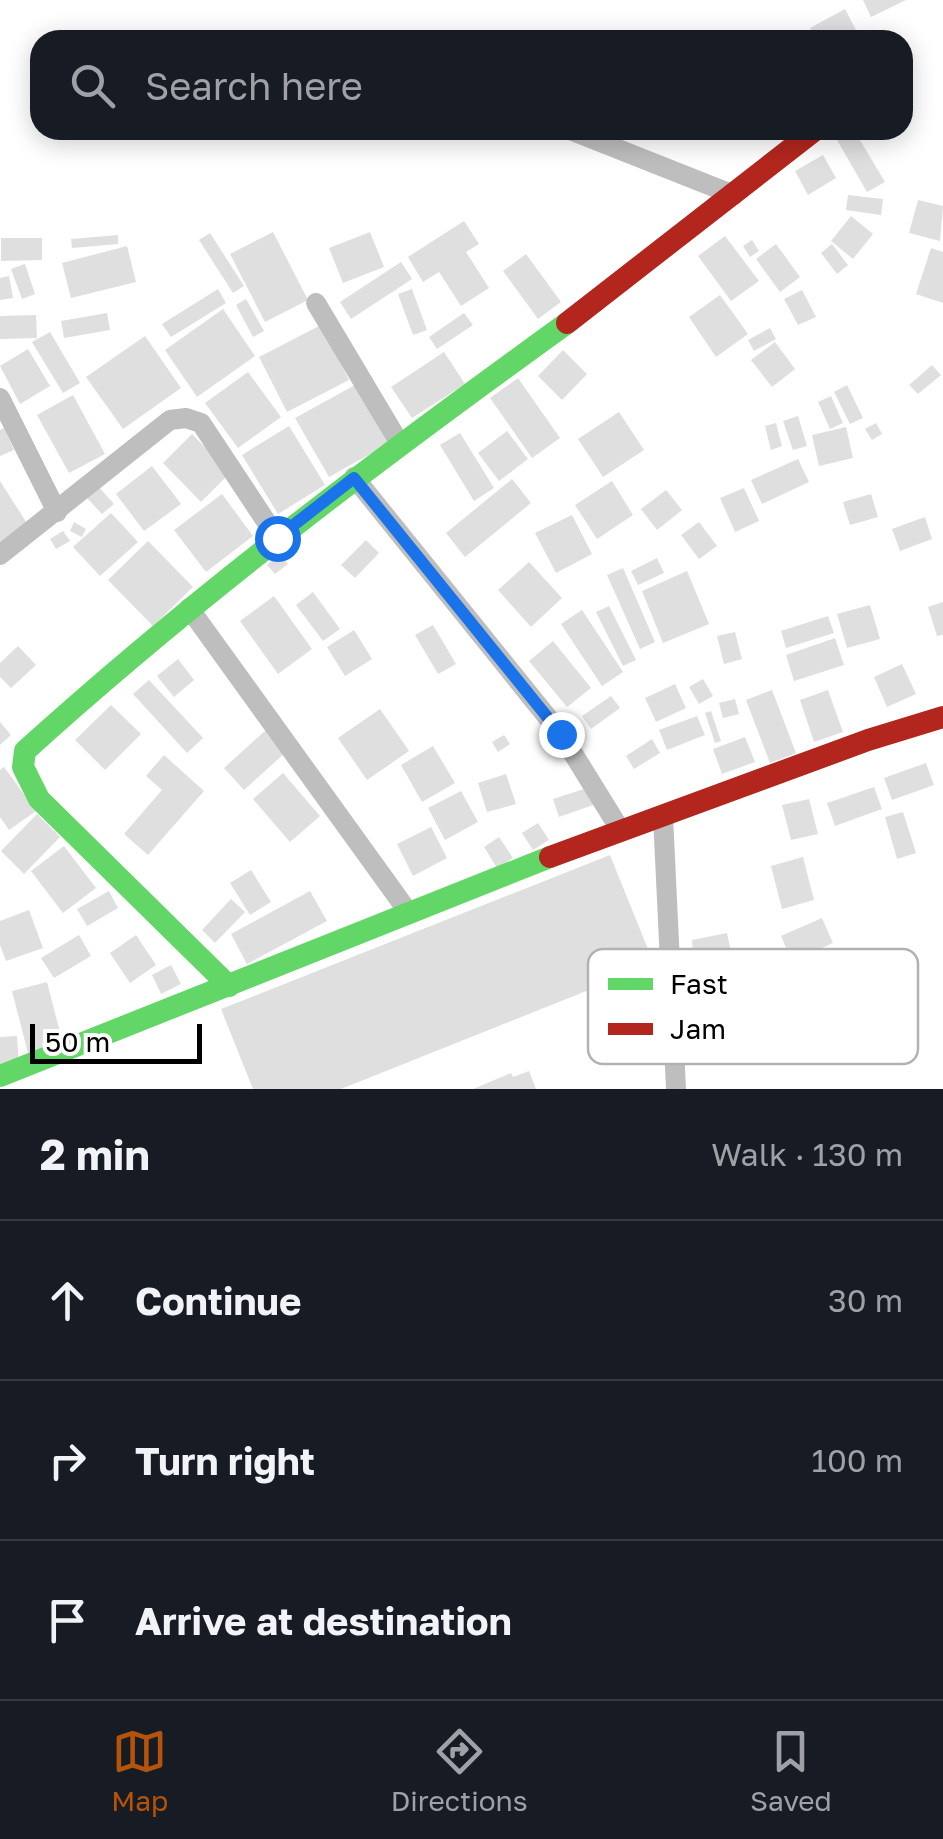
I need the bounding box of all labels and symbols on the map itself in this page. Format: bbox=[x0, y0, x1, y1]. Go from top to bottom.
route start bbox=[255, 516, 301, 562]
route end bbox=[539, 712, 585, 758]
legend bbox=[588, 949, 918, 1064]
text: Fast bbox=[670, 967, 728, 1000]
text: Jam bbox=[670, 1012, 726, 1045]
scale bar bbox=[30, 1019, 202, 1064]

